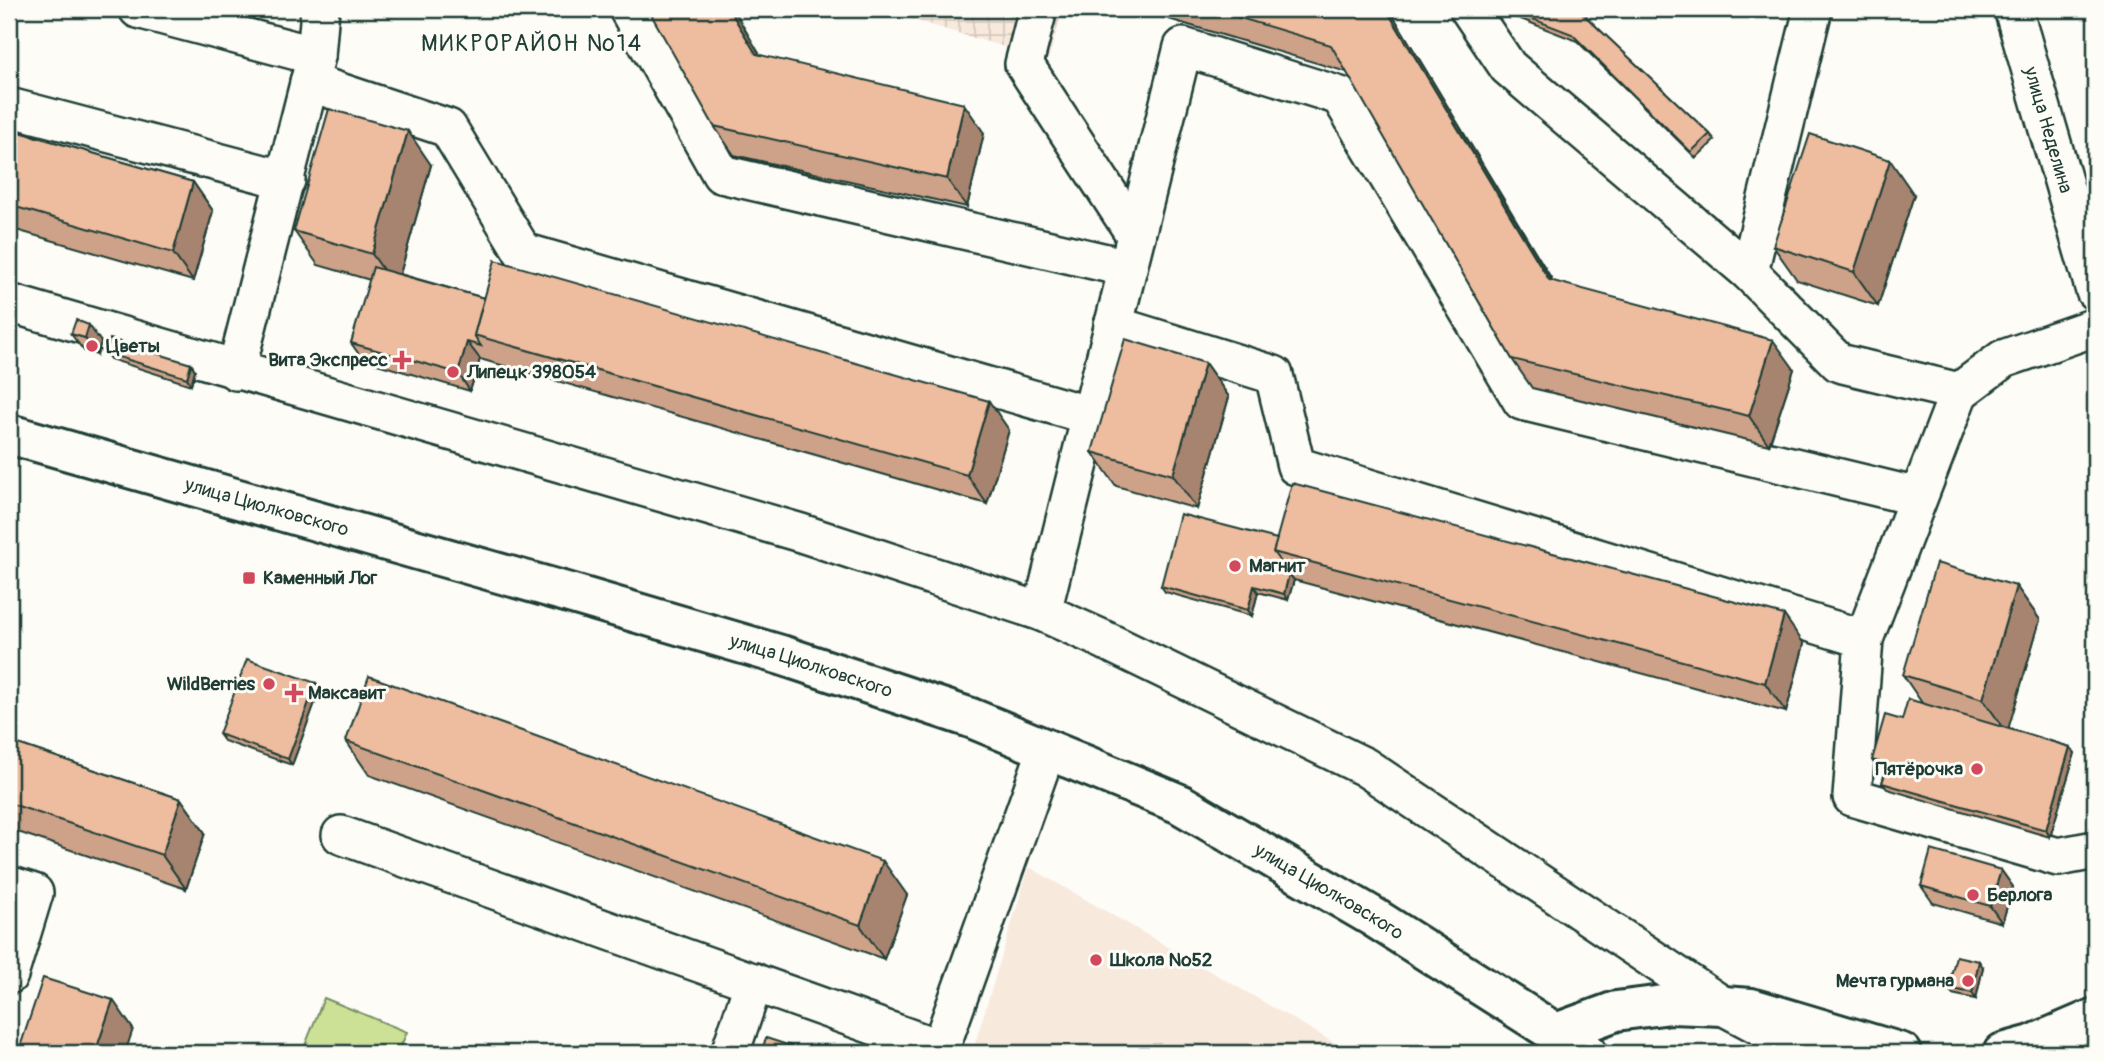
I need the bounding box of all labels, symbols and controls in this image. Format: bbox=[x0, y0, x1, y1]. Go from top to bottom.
district label: МИКРОРАЙОН №14 bbox=[421, 29, 643, 58]
street label: улица Неделина bbox=[2018, 63, 2078, 196]
place label: Цветы bbox=[106, 334, 160, 358]
marker: Цветы bbox=[84, 338, 100, 354]
place label: Вита Экспресс bbox=[268, 348, 388, 372]
marker: Вита Экспресс bbox=[394, 352, 410, 368]
place label: Липецк 398054 bbox=[466, 360, 596, 384]
marker: Липецк 398054 bbox=[445, 364, 461, 380]
street label: улица Циолковского bbox=[181, 472, 352, 542]
place label: Магнит bbox=[1249, 554, 1306, 578]
marker: Магнит bbox=[1227, 558, 1243, 574]
place label: Каменный Лог bbox=[263, 566, 378, 590]
marker: Каменный Лог bbox=[241, 570, 257, 586]
street label: улица Циолковского bbox=[726, 628, 896, 703]
place label: WildBerries bbox=[167, 672, 256, 696]
marker: WildBerries bbox=[261, 676, 277, 692]
place label: Максавит bbox=[308, 681, 387, 705]
marker: Максавит bbox=[286, 685, 302, 701]
place label: Пятёрочка bbox=[1875, 757, 1963, 781]
marker: Пятёрочка bbox=[1969, 761, 1985, 777]
street label: улица Циолковского bbox=[1249, 838, 1408, 945]
place label: Берлога bbox=[1987, 883, 2052, 907]
marker: Берлога bbox=[1965, 887, 1981, 903]
place label: Школа №52 bbox=[1109, 948, 1213, 972]
marker: Школа №52 bbox=[1088, 952, 1104, 968]
place label: Мечта гурмана bbox=[1836, 969, 1954, 993]
marker: Мечта гурмана bbox=[1960, 973, 1976, 989]

